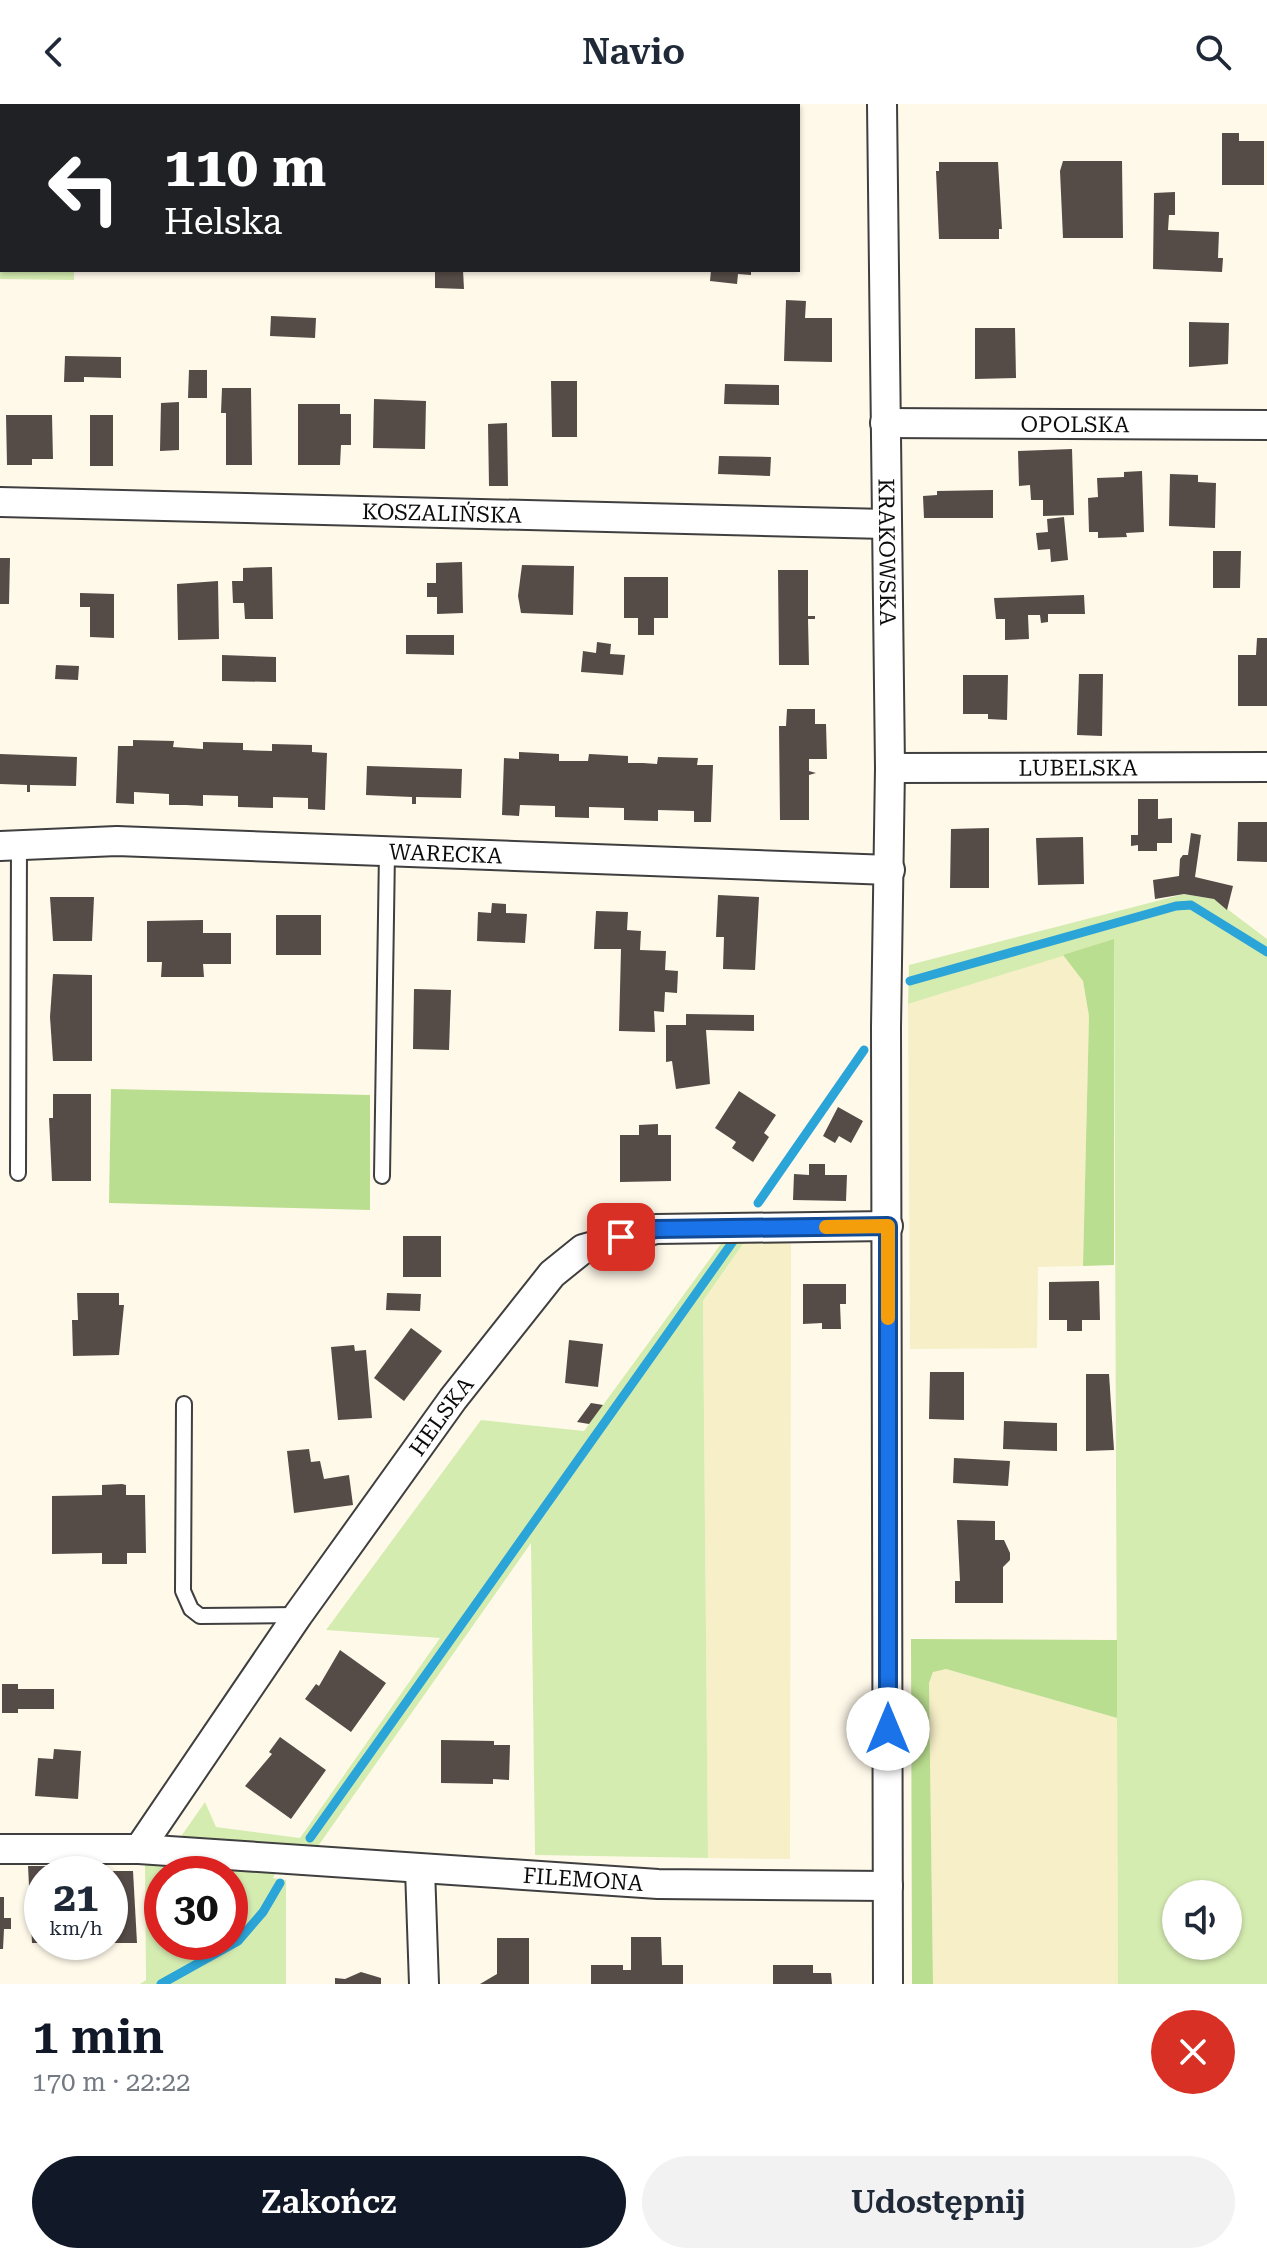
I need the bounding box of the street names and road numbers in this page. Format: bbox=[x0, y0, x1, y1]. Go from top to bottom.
street label: OPOLSKA bbox=[1021, 411, 1130, 437]
street label: KRAKOWSKA bbox=[874, 478, 901, 626]
street label: KOSZALIŃSKA bbox=[362, 498, 523, 527]
street label: LUBELSKA bbox=[1018, 755, 1138, 780]
street label: WARECKA bbox=[388, 839, 504, 868]
street label: HELSKA bbox=[404, 1371, 479, 1460]
street label: FILEMONA bbox=[522, 1862, 645, 1896]

